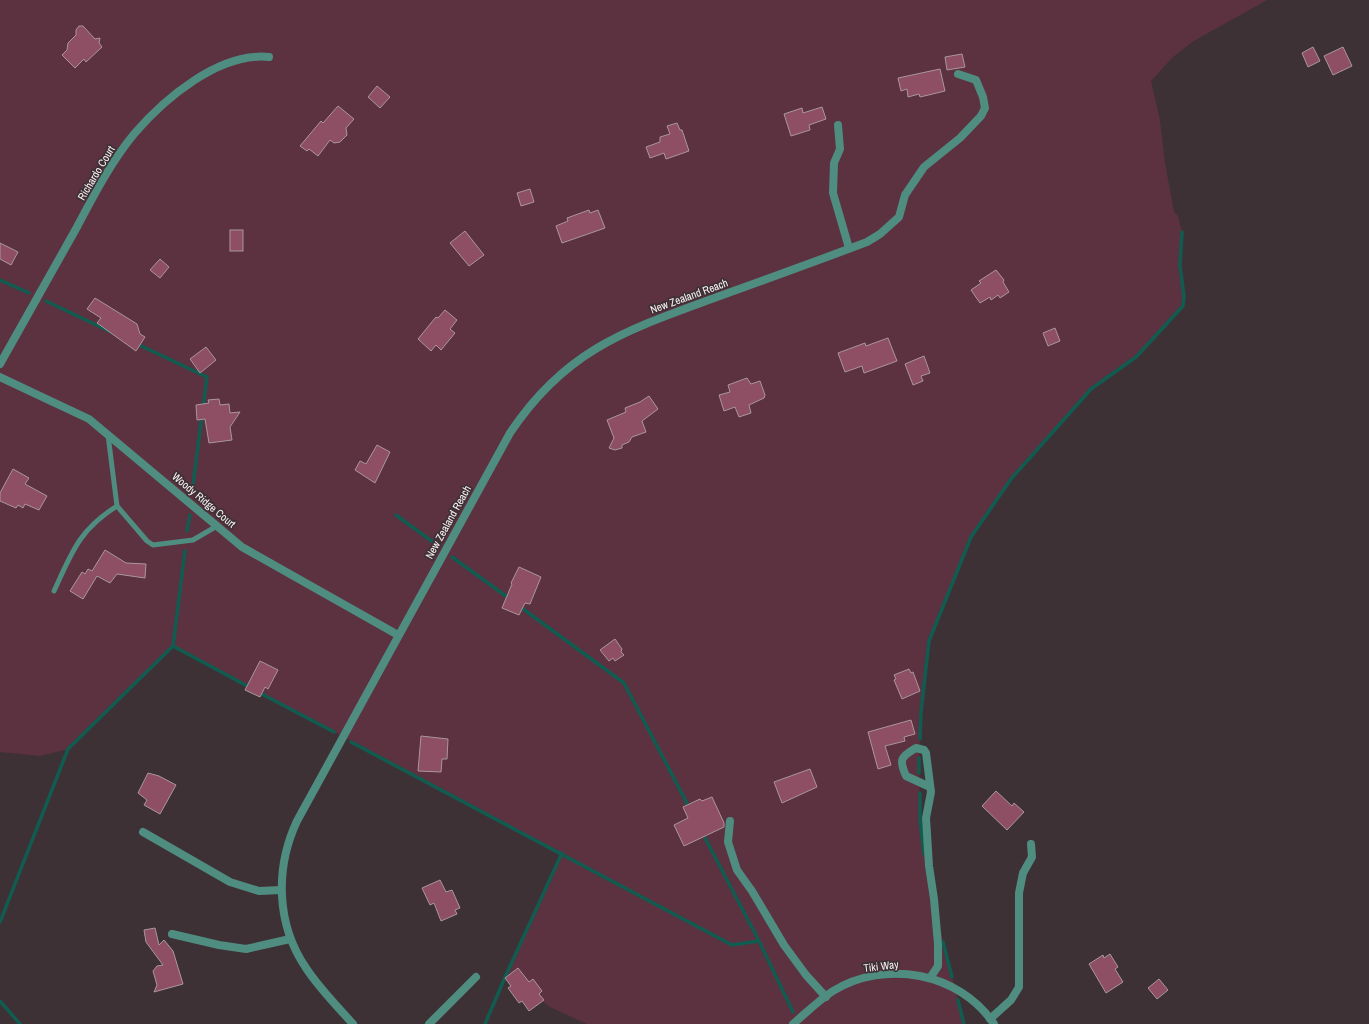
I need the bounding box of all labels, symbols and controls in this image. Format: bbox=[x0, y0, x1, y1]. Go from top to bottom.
street label: Richardo Court bbox=[74, 143, 118, 203]
street label: New Zealand Reach bbox=[648, 275, 730, 317]
street label: Woody Ridge Court bbox=[169, 469, 239, 531]
street label: New Zealand Reach bbox=[422, 483, 474, 561]
street label: Tiki Way bbox=[863, 957, 900, 975]

